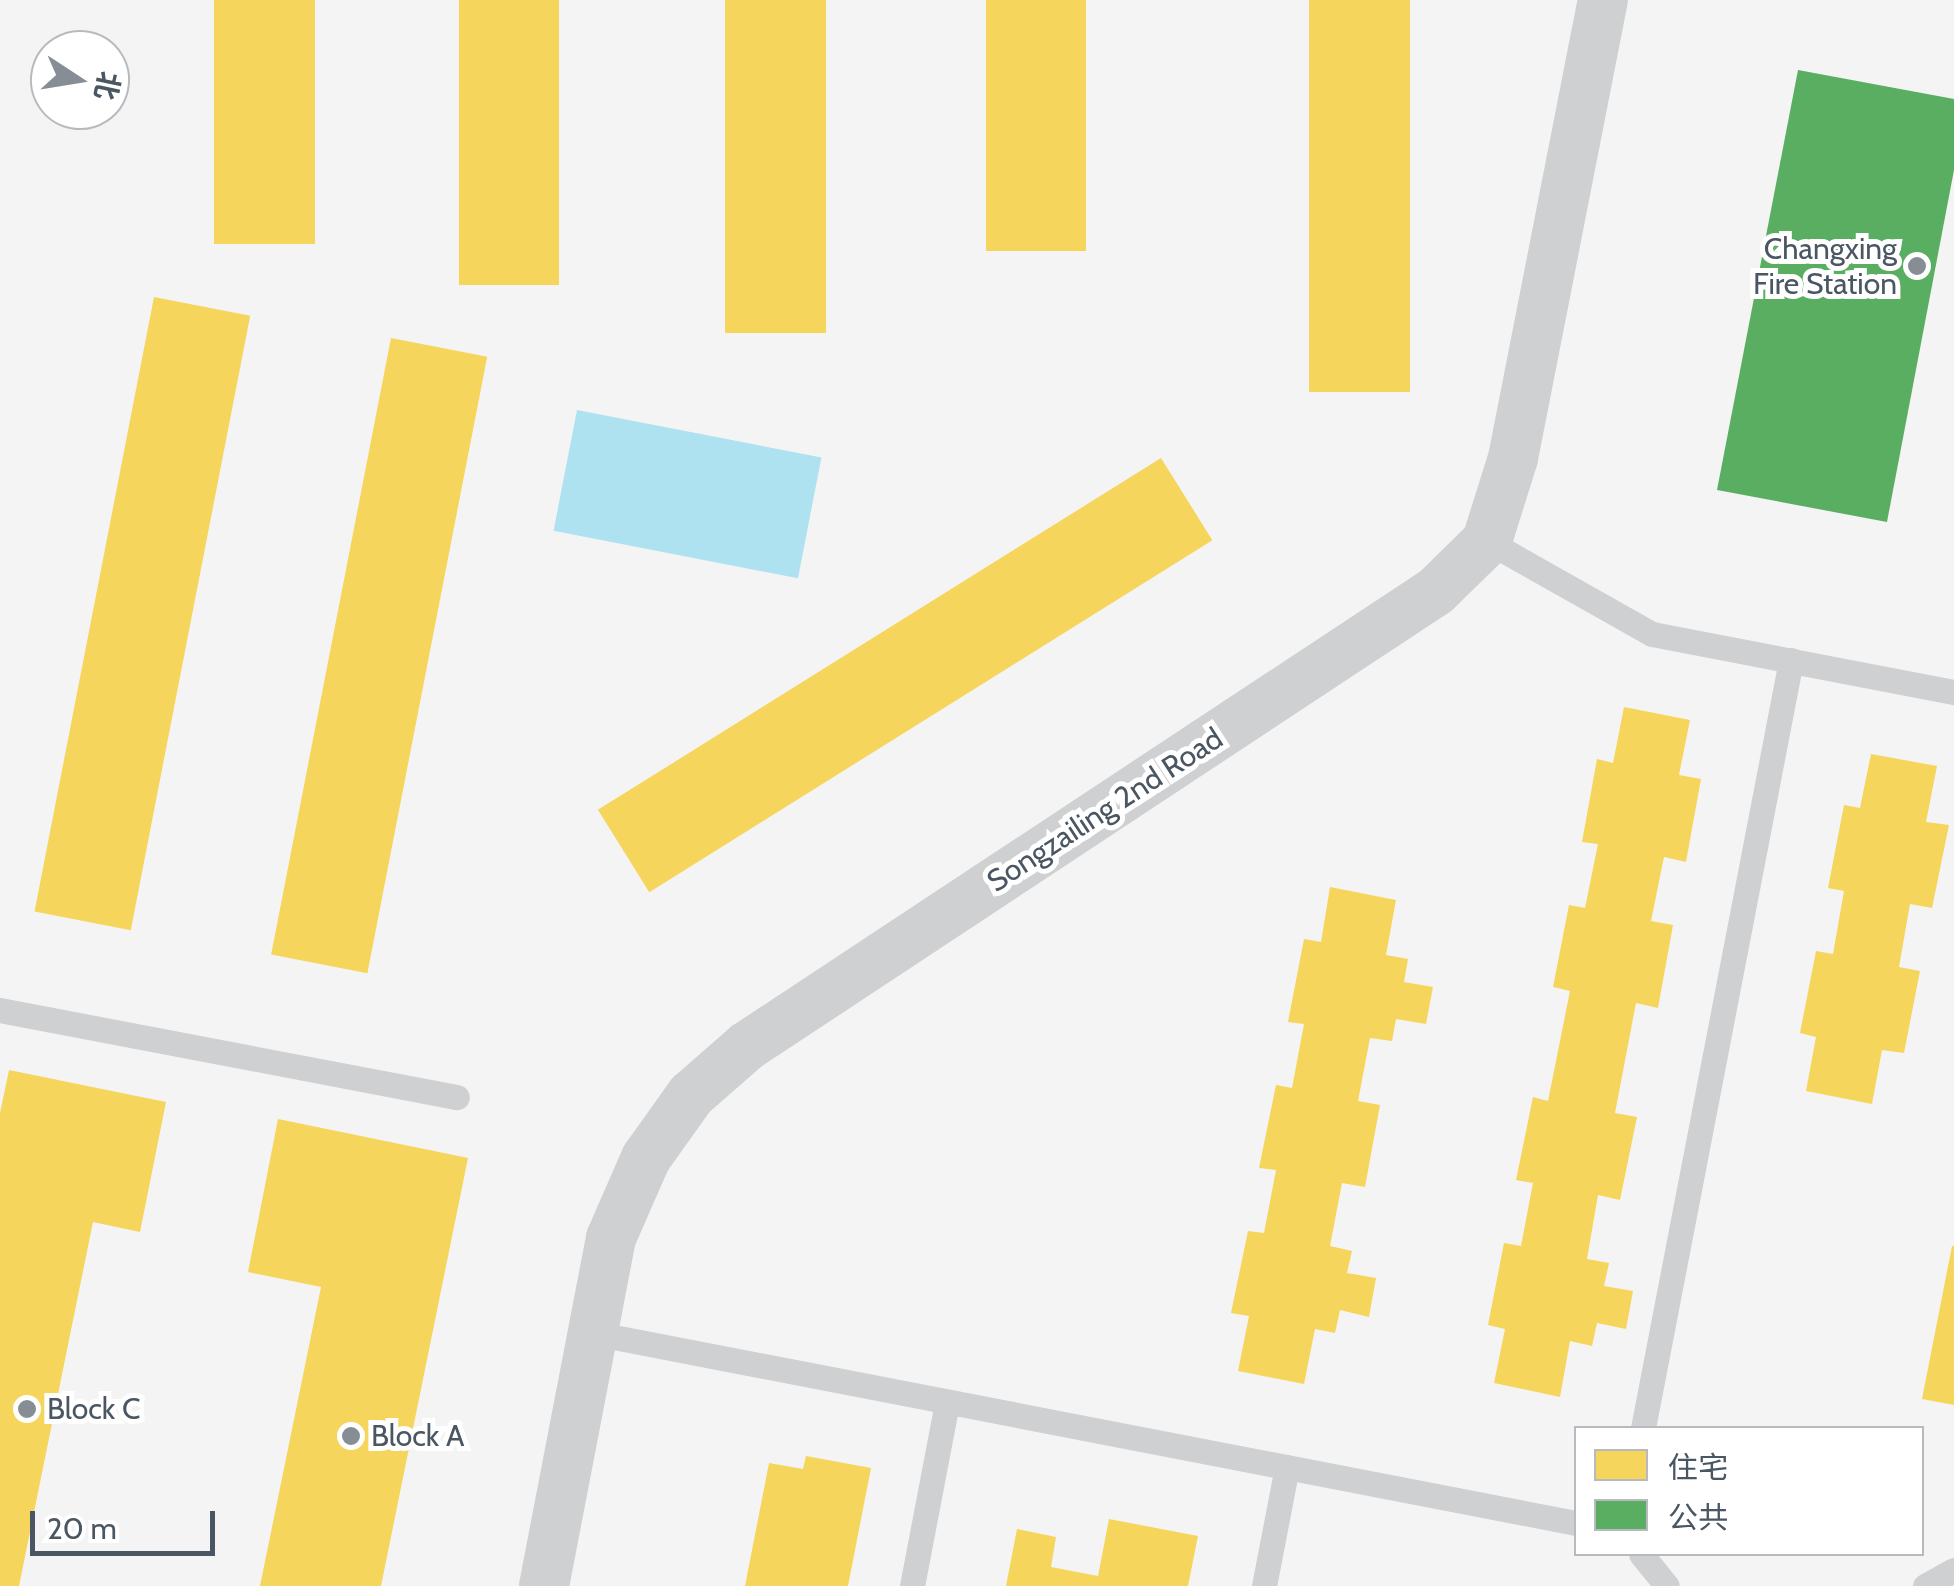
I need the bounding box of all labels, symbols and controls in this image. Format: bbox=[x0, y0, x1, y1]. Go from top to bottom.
north arrow bbox=[30, 30, 130, 130]
text: 北 bbox=[88, 69, 127, 103]
place label: Changxing Fire Station bbox=[1753, 231, 1897, 302]
marker: Changxing Fire Station bbox=[1906, 255, 1928, 277]
street label: Songzailing 2nd Road bbox=[981, 720, 1229, 900]
place label: Block C bbox=[47, 1391, 140, 1427]
marker: Block C bbox=[16, 1398, 38, 1420]
place label: Block A bbox=[371, 1418, 464, 1454]
marker: Block A bbox=[340, 1425, 362, 1447]
legend bbox=[1574, 1426, 1924, 1556]
text: 住宅 bbox=[1668, 1449, 1728, 1486]
scale bar bbox=[35, 1491, 220, 1553]
text: 公共 bbox=[1668, 1499, 1728, 1536]
text: 20 m bbox=[47, 1510, 117, 1547]

